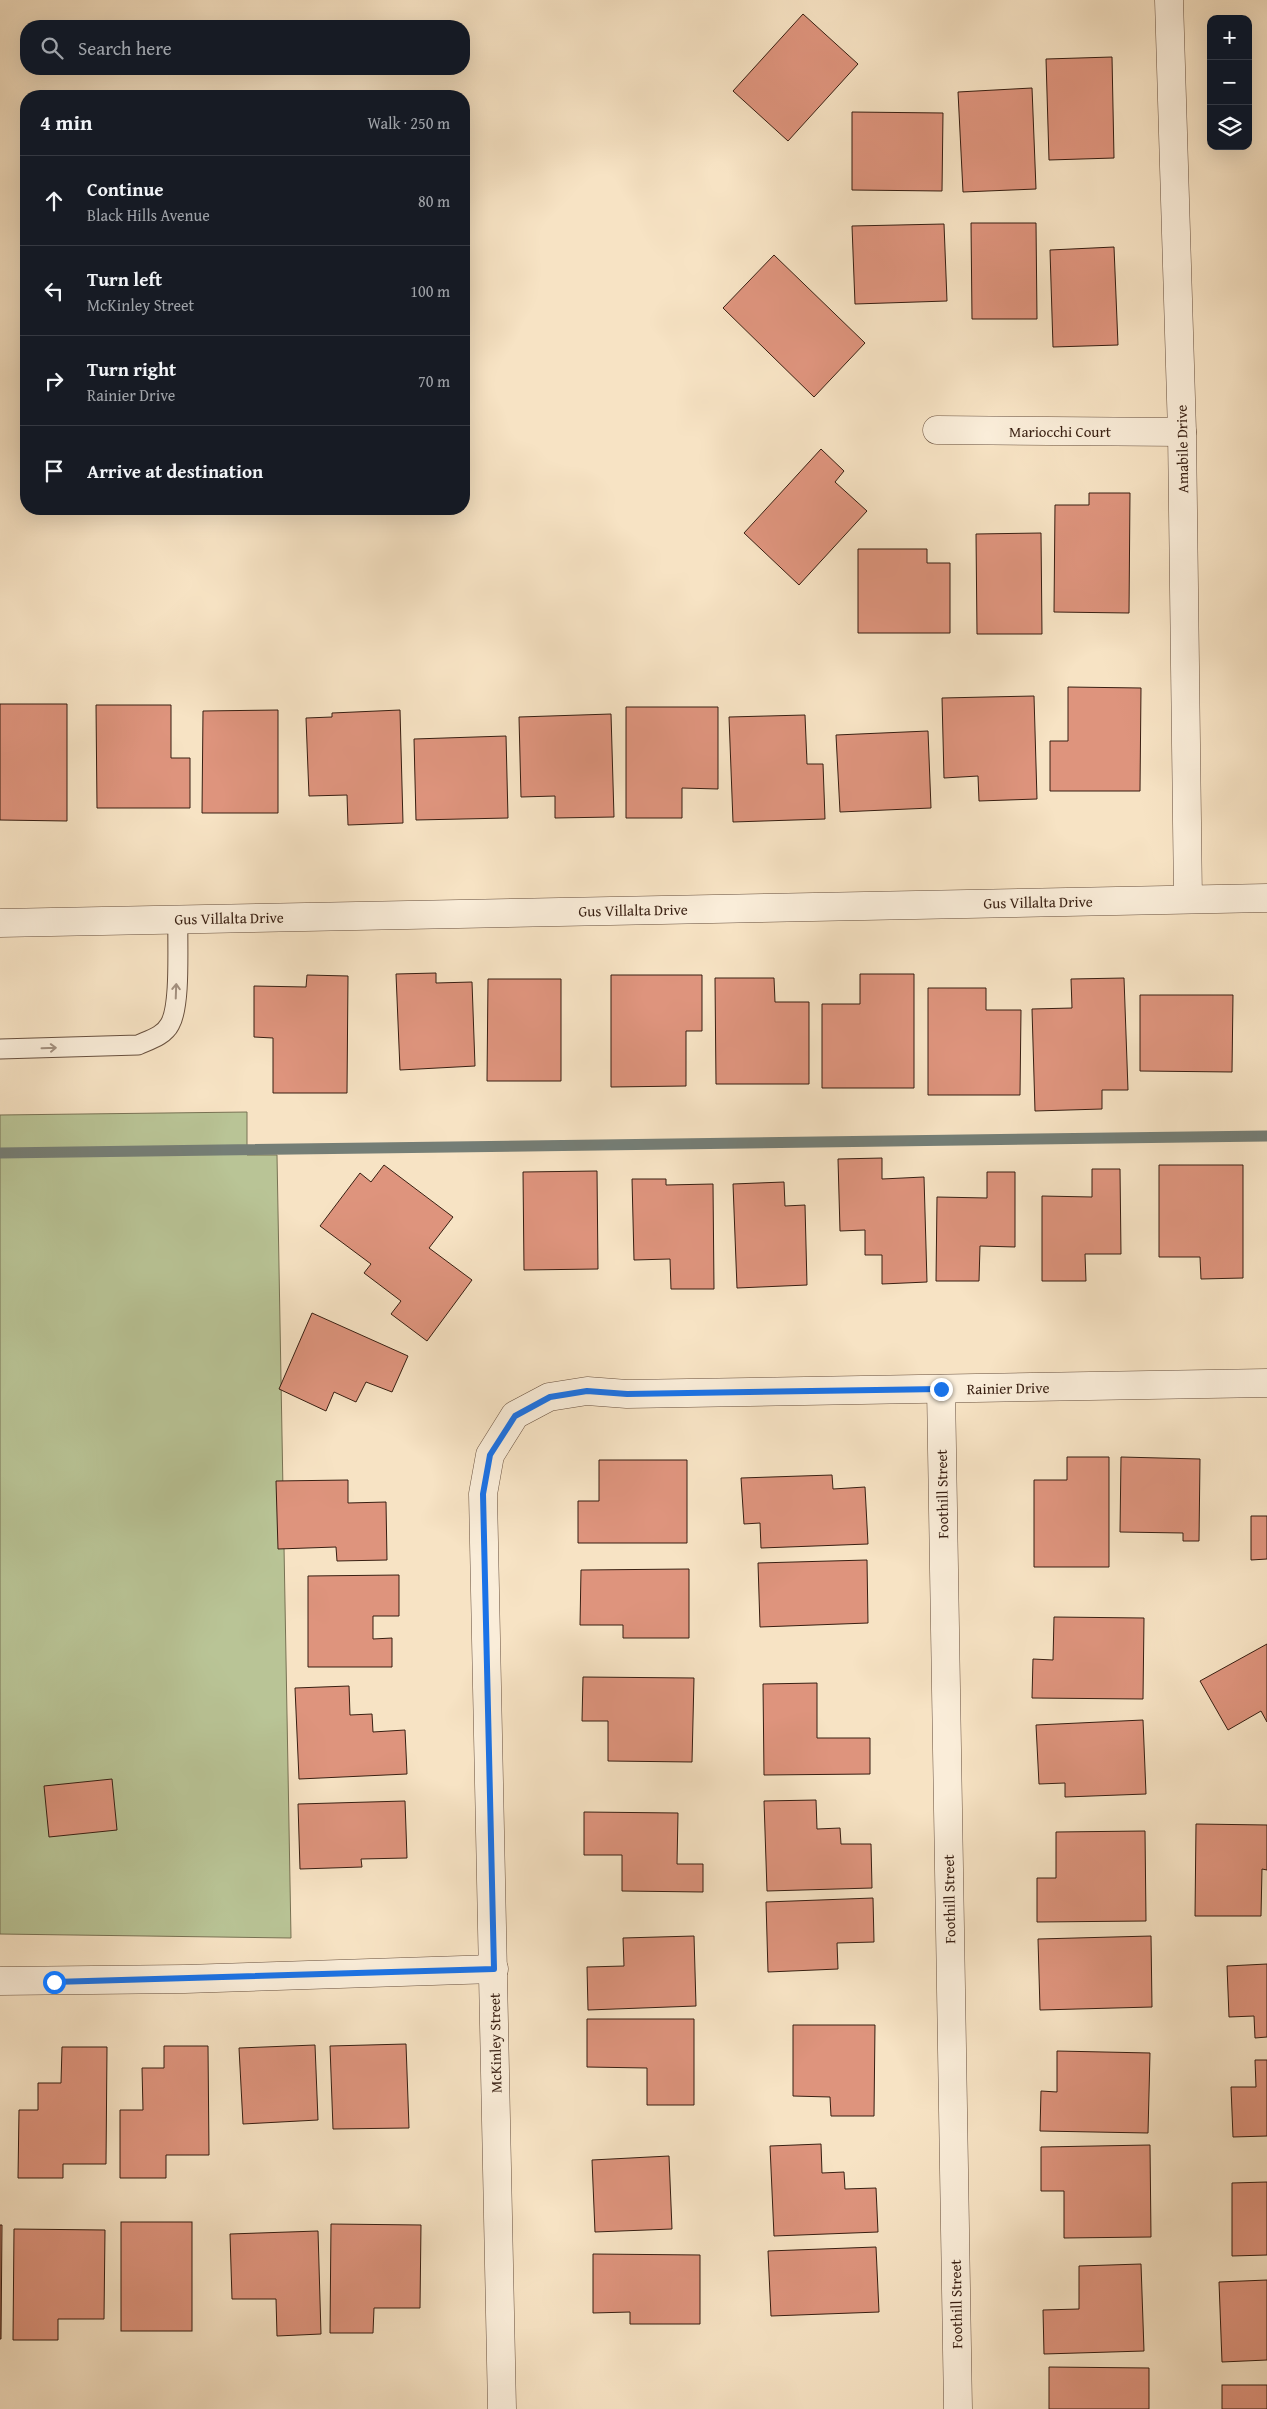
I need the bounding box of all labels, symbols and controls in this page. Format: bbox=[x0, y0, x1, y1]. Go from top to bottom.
map controls bbox=[1207, 15, 1252, 150]
button: + bbox=[1207, 15, 1252, 60]
search box bbox=[20, 20, 470, 75]
icon: search bbox=[38, 34, 66, 62]
text: Search here bbox=[78, 34, 172, 62]
button: − bbox=[1207, 60, 1252, 105]
button: layers bbox=[1207, 105, 1252, 150]
text: 4 min bbox=[40, 107, 92, 138]
text: Walk · 250 m bbox=[367, 111, 450, 135]
text: Continue bbox=[87, 175, 164, 203]
icon: ahead bbox=[40, 187, 68, 215]
text: 80 m bbox=[418, 189, 450, 213]
text: Black Hills Avenue bbox=[87, 203, 210, 227]
text: Turn left bbox=[87, 265, 162, 293]
icon: left bbox=[40, 277, 68, 305]
text: 100 m bbox=[410, 279, 450, 303]
text: McKinley Street bbox=[87, 293, 194, 317]
text: Turn right bbox=[87, 355, 176, 383]
icon: right bbox=[40, 367, 68, 395]
text: 70 m bbox=[418, 369, 450, 393]
text: Rainier Drive bbox=[87, 383, 175, 407]
street label: Amabile Drive bbox=[1171, 405, 1193, 493]
street label: Mariocchi Court bbox=[1009, 421, 1112, 442]
icon: arrive bbox=[40, 457, 68, 485]
text: Arrive at destination bbox=[87, 457, 263, 485]
street label: Gus Villalta Drive bbox=[983, 891, 1093, 913]
street label: Gus Villalta Drive bbox=[578, 899, 688, 921]
street label: Gus Villalta Drive bbox=[174, 907, 284, 929]
one-way arrow bbox=[171, 983, 181, 1000]
one-way arrow bbox=[40, 1043, 56, 1053]
street label: Rainier Drive bbox=[966, 1377, 1050, 1399]
route end bbox=[930, 1378, 953, 1401]
street label: Foothill Street bbox=[931, 1448, 953, 1539]
street label: Foothill Street bbox=[938, 1853, 960, 1944]
route start bbox=[43, 1971, 66, 1994]
street label: McKinley Street bbox=[484, 1992, 506, 2093]
street label: Foothill Street bbox=[945, 2258, 967, 2349]

